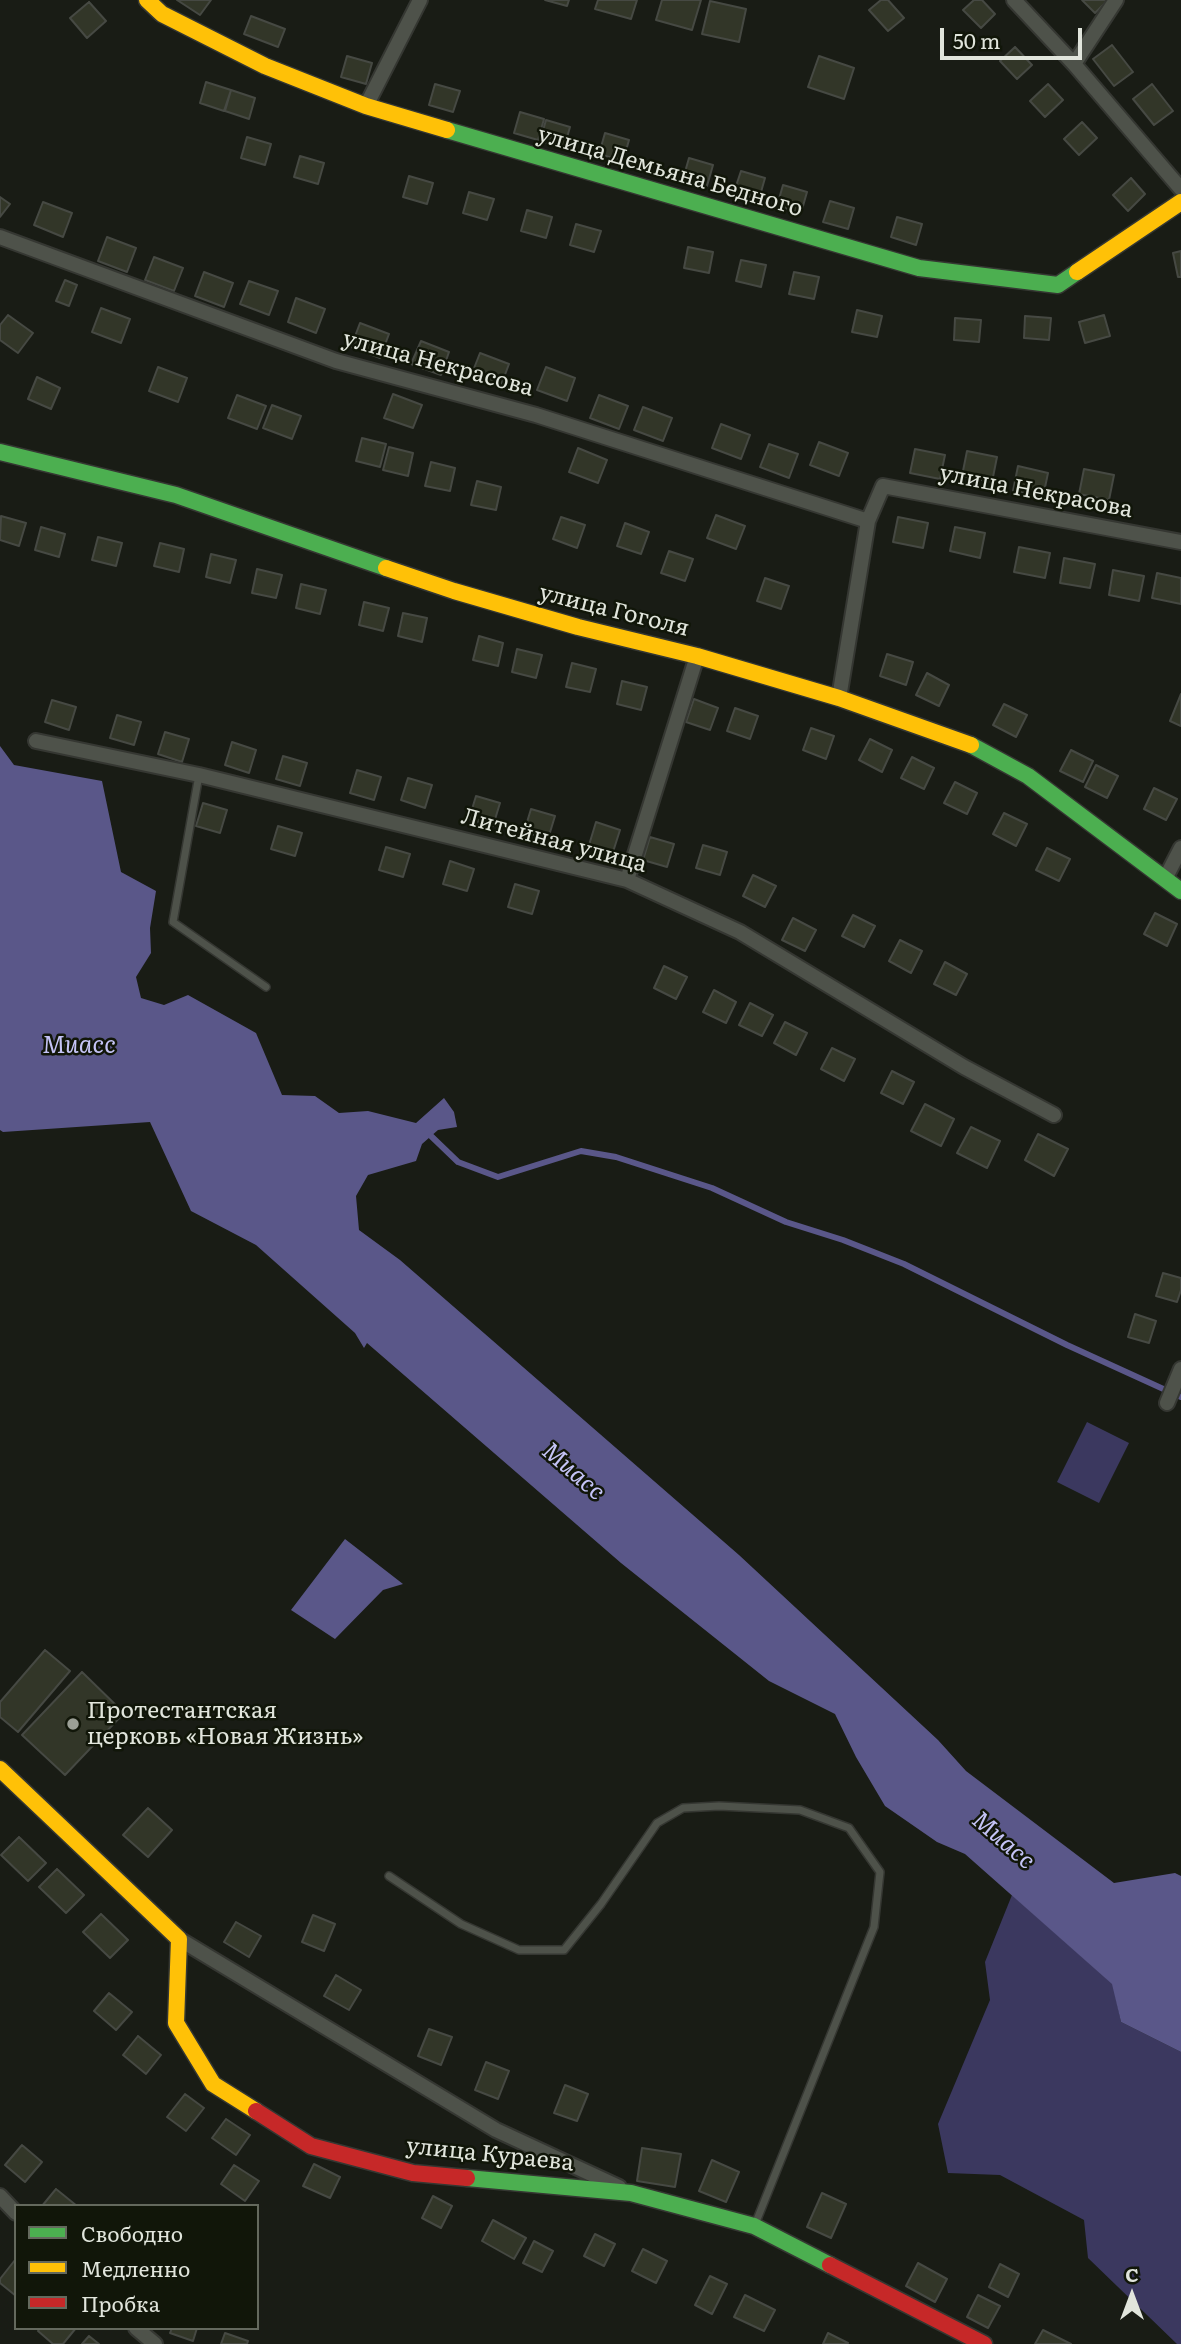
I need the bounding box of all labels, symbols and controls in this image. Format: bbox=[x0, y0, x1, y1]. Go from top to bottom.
scale bar bbox=[943, 14, 1085, 58]
text: 50 m bbox=[953, 24, 1000, 55]
street label: улица Демьяна Бедного bbox=[534, 121, 806, 223]
street label: улица Некрасова bbox=[339, 325, 537, 403]
street label: улица Некрасова bbox=[937, 460, 1135, 524]
street label: улица Гоголя bbox=[536, 579, 692, 643]
street label: Литейная улица bbox=[458, 803, 650, 879]
water label: Миасс bbox=[42, 1032, 116, 1060]
water label: Миасс bbox=[536, 1437, 610, 1507]
place label: Протестантская церковь «Новая Жизнь» bbox=[87, 1697, 364, 1751]
marker: Протестантская церковь «Новая Жизнь» bbox=[65, 1716, 81, 1732]
water label: Миасс bbox=[966, 1806, 1040, 1876]
street label: улица Кураева bbox=[405, 2132, 575, 2178]
legend bbox=[14, 2204, 259, 2330]
text: Свободно bbox=[81, 2217, 183, 2248]
text: Медленно bbox=[81, 2252, 190, 2283]
north arrow bbox=[1097, 2260, 1167, 2330]
text: С bbox=[1125, 2260, 1139, 2288]
text: Пробка bbox=[81, 2287, 160, 2318]

